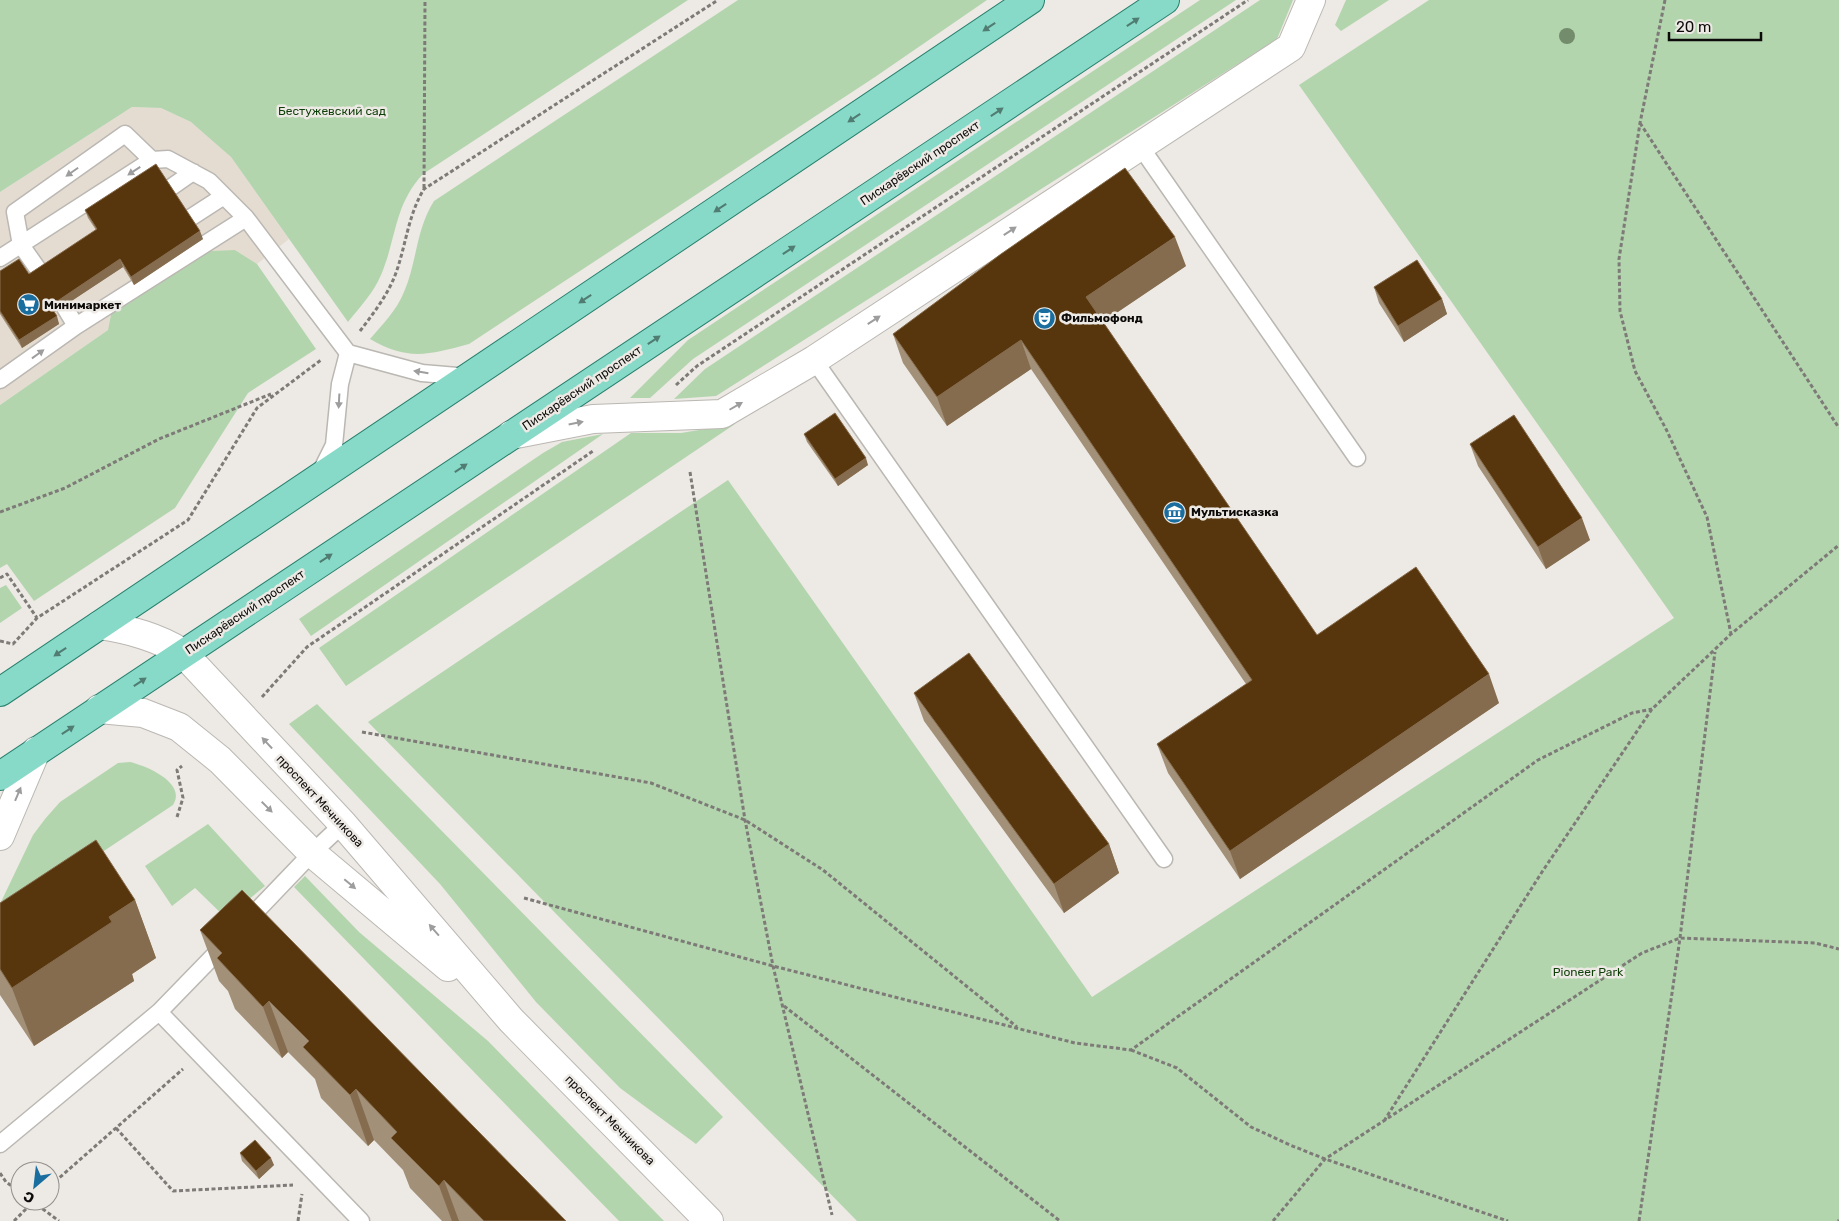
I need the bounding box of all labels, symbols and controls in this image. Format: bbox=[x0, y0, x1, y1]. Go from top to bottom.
scale bar bbox=[1669, 10, 1762, 42]
one-way arrow bbox=[1126, 17, 1139, 26]
text: 20 m bbox=[1676, 18, 1711, 36]
one-way arrow bbox=[983, 22, 996, 32]
park label: Бестужевский сад bbox=[278, 104, 386, 118]
one-way arrow bbox=[991, 107, 1004, 116]
one-way arrow bbox=[848, 113, 861, 123]
street label: Пискарёвский проспект bbox=[858, 118, 982, 208]
one-way arrow bbox=[66, 167, 79, 177]
one-way arrow bbox=[127, 167, 141, 176]
one-way arrow bbox=[713, 204, 726, 213]
one-way arrow bbox=[1004, 226, 1017, 236]
one-way arrow bbox=[782, 245, 796, 255]
supermarket icon: Минимаркет bbox=[16, 293, 40, 317]
one-way arrow bbox=[578, 294, 591, 304]
place label: Минимаркет bbox=[44, 298, 121, 312]
theatre icon: Фильмофонд bbox=[1033, 306, 1057, 330]
place label: Фильмофонд bbox=[1061, 311, 1143, 325]
one-way arrow bbox=[868, 316, 881, 325]
one-way arrow bbox=[647, 335, 661, 345]
street label: Пискарёвский проспект bbox=[520, 343, 644, 433]
one-way arrow bbox=[31, 348, 44, 359]
one-way arrow bbox=[412, 368, 428, 376]
one-way arrow bbox=[335, 393, 343, 409]
one-way arrow bbox=[730, 401, 743, 410]
one-way arrow bbox=[569, 418, 585, 426]
one-way arrow bbox=[455, 463, 468, 473]
museum icon: Мультисказка bbox=[1163, 500, 1187, 524]
place label: Мультисказка bbox=[1191, 505, 1279, 519]
one-way arrow bbox=[319, 553, 333, 563]
street label: Пискарёвский проспект bbox=[183, 567, 307, 657]
one-way arrow bbox=[53, 647, 67, 657]
one-way arrow bbox=[133, 677, 147, 687]
one-way arrow bbox=[61, 725, 75, 735]
one-way arrow bbox=[261, 738, 273, 750]
street label: проспект Мечникова bbox=[274, 752, 366, 850]
one-way arrow bbox=[15, 786, 23, 801]
one-way arrow bbox=[261, 801, 273, 813]
one-way arrow bbox=[343, 878, 355, 890]
one-way arrow bbox=[428, 924, 439, 937]
park label: Pioneer Park bbox=[1553, 965, 1624, 979]
street label: проспект Мечникова bbox=[562, 1072, 658, 1168]
north arrow bbox=[10, 1161, 60, 1211]
text: С bbox=[21, 1187, 37, 1207]

